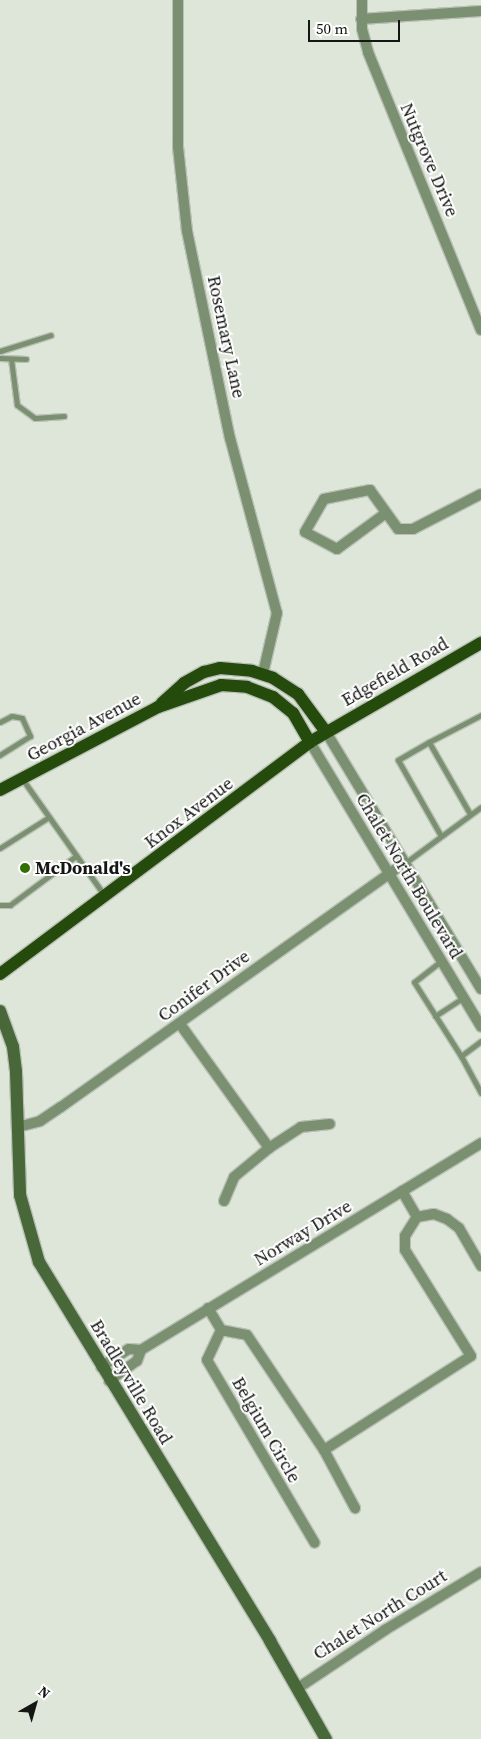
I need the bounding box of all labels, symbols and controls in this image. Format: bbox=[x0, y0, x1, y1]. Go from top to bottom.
scale bar bbox=[311, 10, 404, 42]
text: 50 m bbox=[316, 18, 348, 39]
street label: Nutgrove Drive bbox=[395, 100, 463, 220]
street label: Rosemary Lane bbox=[202, 274, 250, 400]
street label: Edgefield Road bbox=[338, 633, 452, 711]
street label: Georgia Avenue bbox=[23, 688, 145, 766]
street label: Knox Avenue bbox=[140, 773, 238, 853]
street label: Chalet North Boulevard bbox=[351, 789, 467, 963]
place label: McDonald's bbox=[35, 857, 131, 879]
marker: McDonald's bbox=[19, 862, 31, 874]
street label: Conifer Drive bbox=[154, 946, 254, 1026]
street label: Norway Drive bbox=[250, 1195, 356, 1271]
street label: Bradleyville Road bbox=[85, 1316, 177, 1448]
street label: Belgium Circle bbox=[227, 1373, 305, 1487]
street label: Chalet North Court bbox=[309, 1565, 451, 1665]
north arrow bbox=[10, 1679, 60, 1729]
text: N bbox=[34, 1681, 54, 1703]

